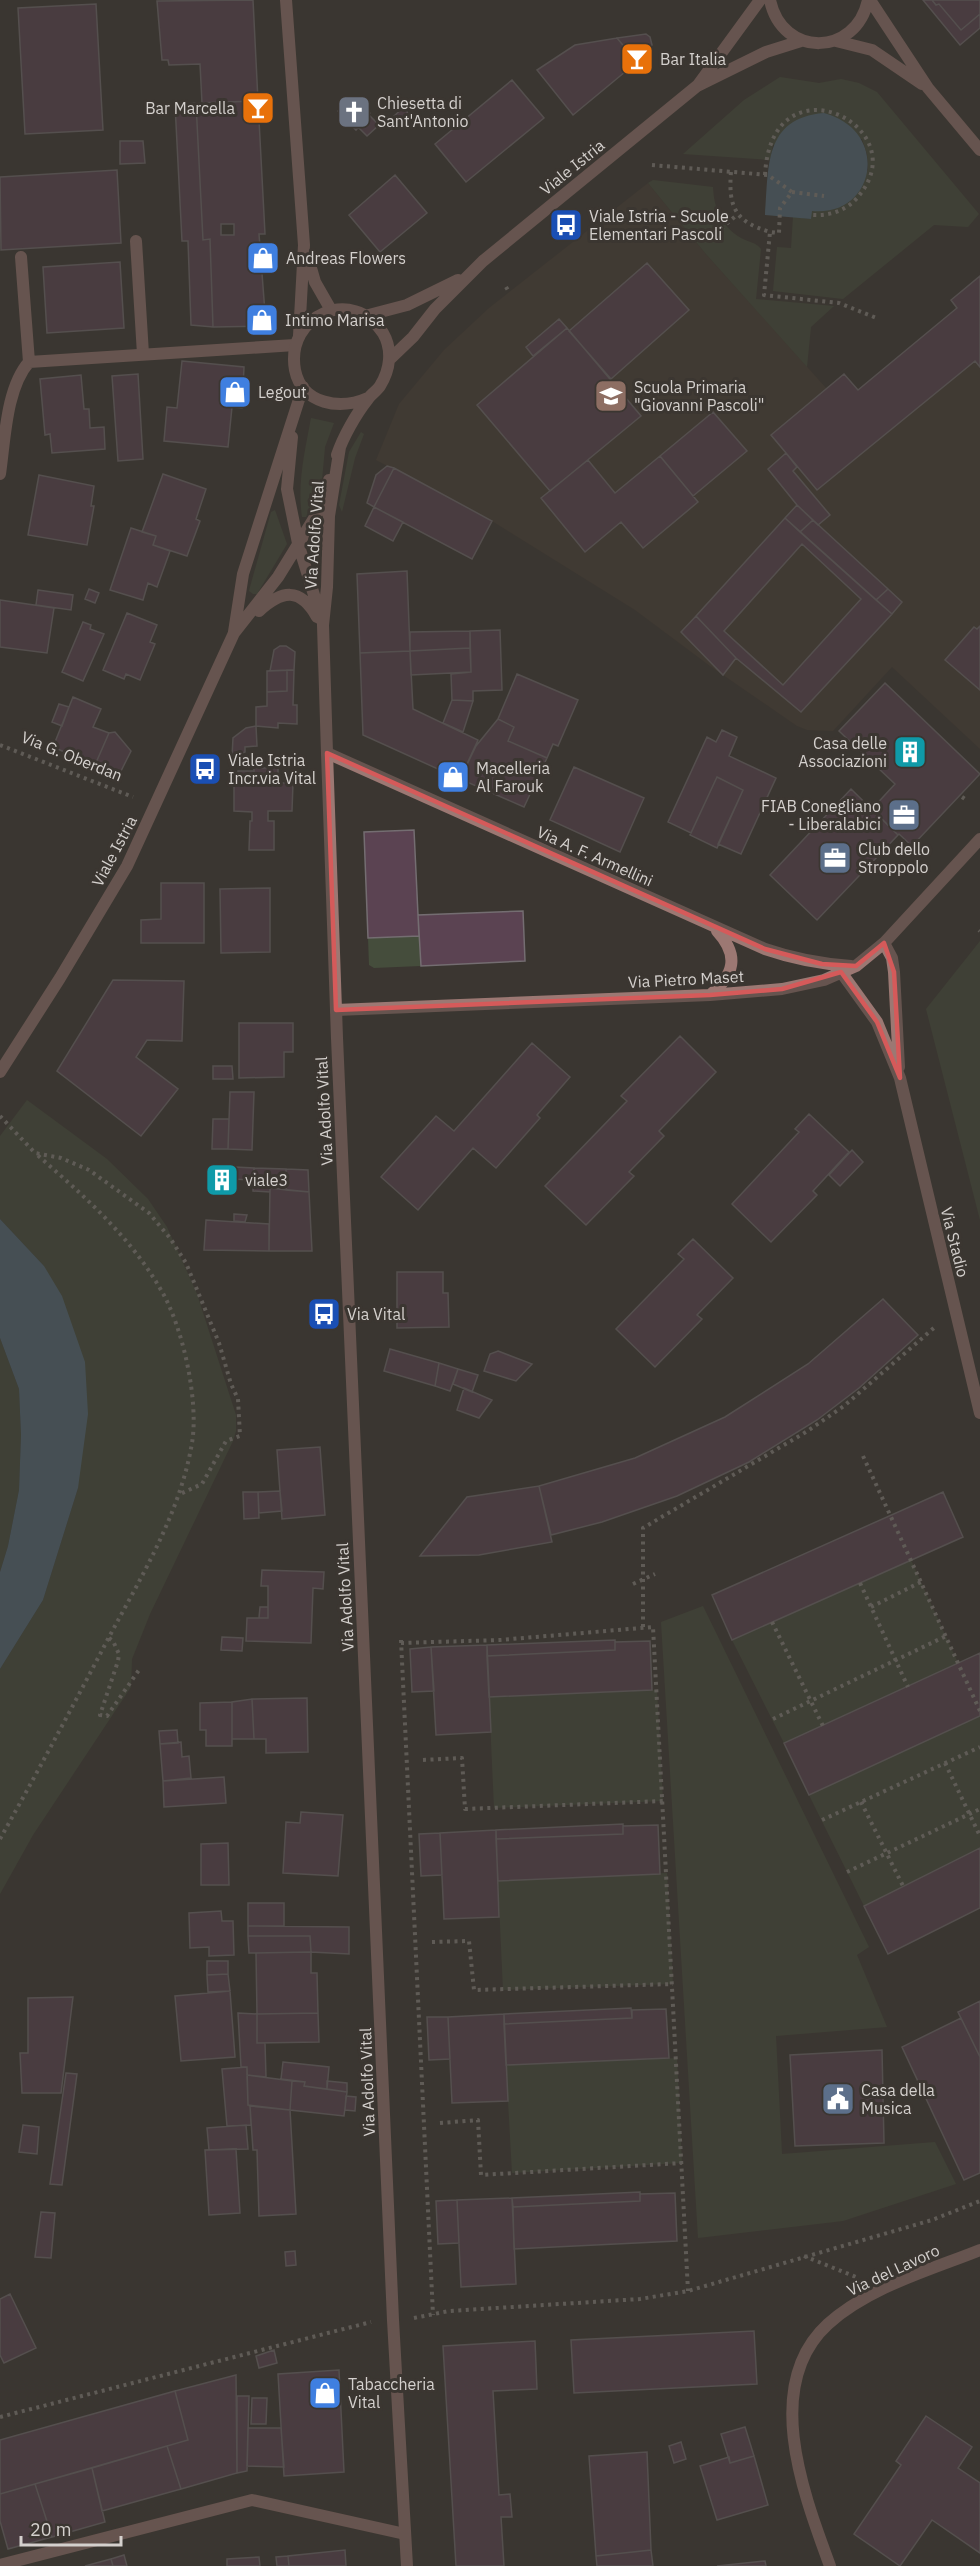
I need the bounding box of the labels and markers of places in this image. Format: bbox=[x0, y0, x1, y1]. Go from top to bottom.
bar icon: Bar Italia bbox=[619, 41, 655, 77]
place label: Bar Italia bbox=[660, 49, 727, 69]
bar icon: Bar Marcella bbox=[240, 90, 276, 126]
place label: Chiesetta di Sant'Antonio bbox=[377, 93, 469, 131]
church icon: Chiesetta di Sant'Antonio bbox=[336, 94, 372, 130]
place label: Bar Marcella bbox=[145, 98, 235, 118]
place label: Viale Istria - Scuole Elementari Pascoli bbox=[589, 206, 729, 244]
bus stop icon: Viale Istria - Scuole Elementari Pascoli bbox=[548, 207, 584, 243]
shop icon: Andreas Flowers bbox=[245, 240, 281, 276]
place label: Andreas Flowers bbox=[286, 248, 406, 268]
shop icon: Intimo Marisa bbox=[244, 302, 280, 338]
place label: Intimo Marisa bbox=[285, 310, 385, 330]
shop icon: Legout bbox=[217, 374, 253, 410]
place label: Scuola Primaria "Giovanni Pascoli" bbox=[634, 377, 765, 415]
school or university icon: Scuola Primaria "Giovanni Pascoli" bbox=[593, 378, 629, 414]
place label: Legout bbox=[258, 382, 307, 402]
place label: Casa delle Associazioni bbox=[798, 733, 887, 771]
building icon: Casa delle Associazioni bbox=[892, 734, 928, 770]
place label: Viale Istria Incr.via Vital bbox=[228, 750, 316, 788]
bus stop icon: Viale Istria Incr.via Vital bbox=[187, 751, 223, 787]
place label: Macelleria Al Farouk bbox=[476, 758, 551, 796]
shop icon: Macelleria Al Farouk bbox=[435, 759, 471, 795]
place label: FIAB Conegliano - Liberalabici bbox=[761, 796, 881, 834]
office icon: FIAB Conegliano - Liberalabici bbox=[886, 797, 922, 833]
place label: Club dello Stroppolo bbox=[858, 839, 930, 877]
office icon: Club dello Stroppolo bbox=[817, 840, 853, 876]
building icon: viale3 bbox=[204, 1162, 240, 1198]
place label: viale3 bbox=[245, 1170, 288, 1190]
bus stop icon: Via Vital bbox=[306, 1296, 342, 1332]
place label: Via Vital bbox=[347, 1304, 405, 1324]
place label: Casa della Musica bbox=[861, 2080, 935, 2118]
public building icon: Casa della Musica bbox=[820, 2081, 856, 2117]
place label: Tabaccheria Vital bbox=[348, 2374, 435, 2412]
shop icon: Tabaccheria Vital bbox=[307, 2375, 343, 2411]

